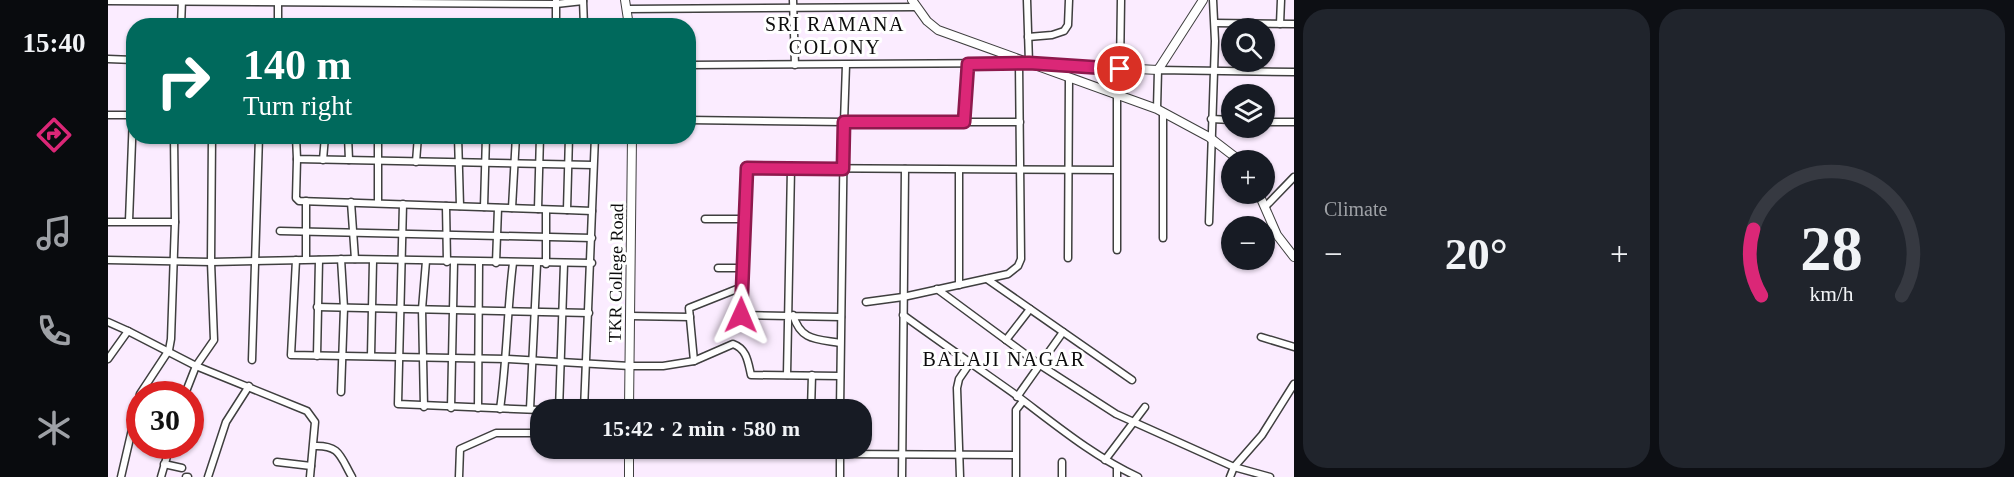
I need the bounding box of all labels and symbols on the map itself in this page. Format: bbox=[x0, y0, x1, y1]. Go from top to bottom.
district label: SRI RAMANA COLONY bbox=[765, 13, 905, 58]
pin bbox=[1094, 43, 1145, 94]
street label: TKR College Road bbox=[605, 203, 627, 343]
position arrow bbox=[709, 283, 773, 347]
district label: BALAJI NAGAR bbox=[923, 348, 1086, 370]
speed limit sign: 30 bbox=[126, 381, 204, 459]

